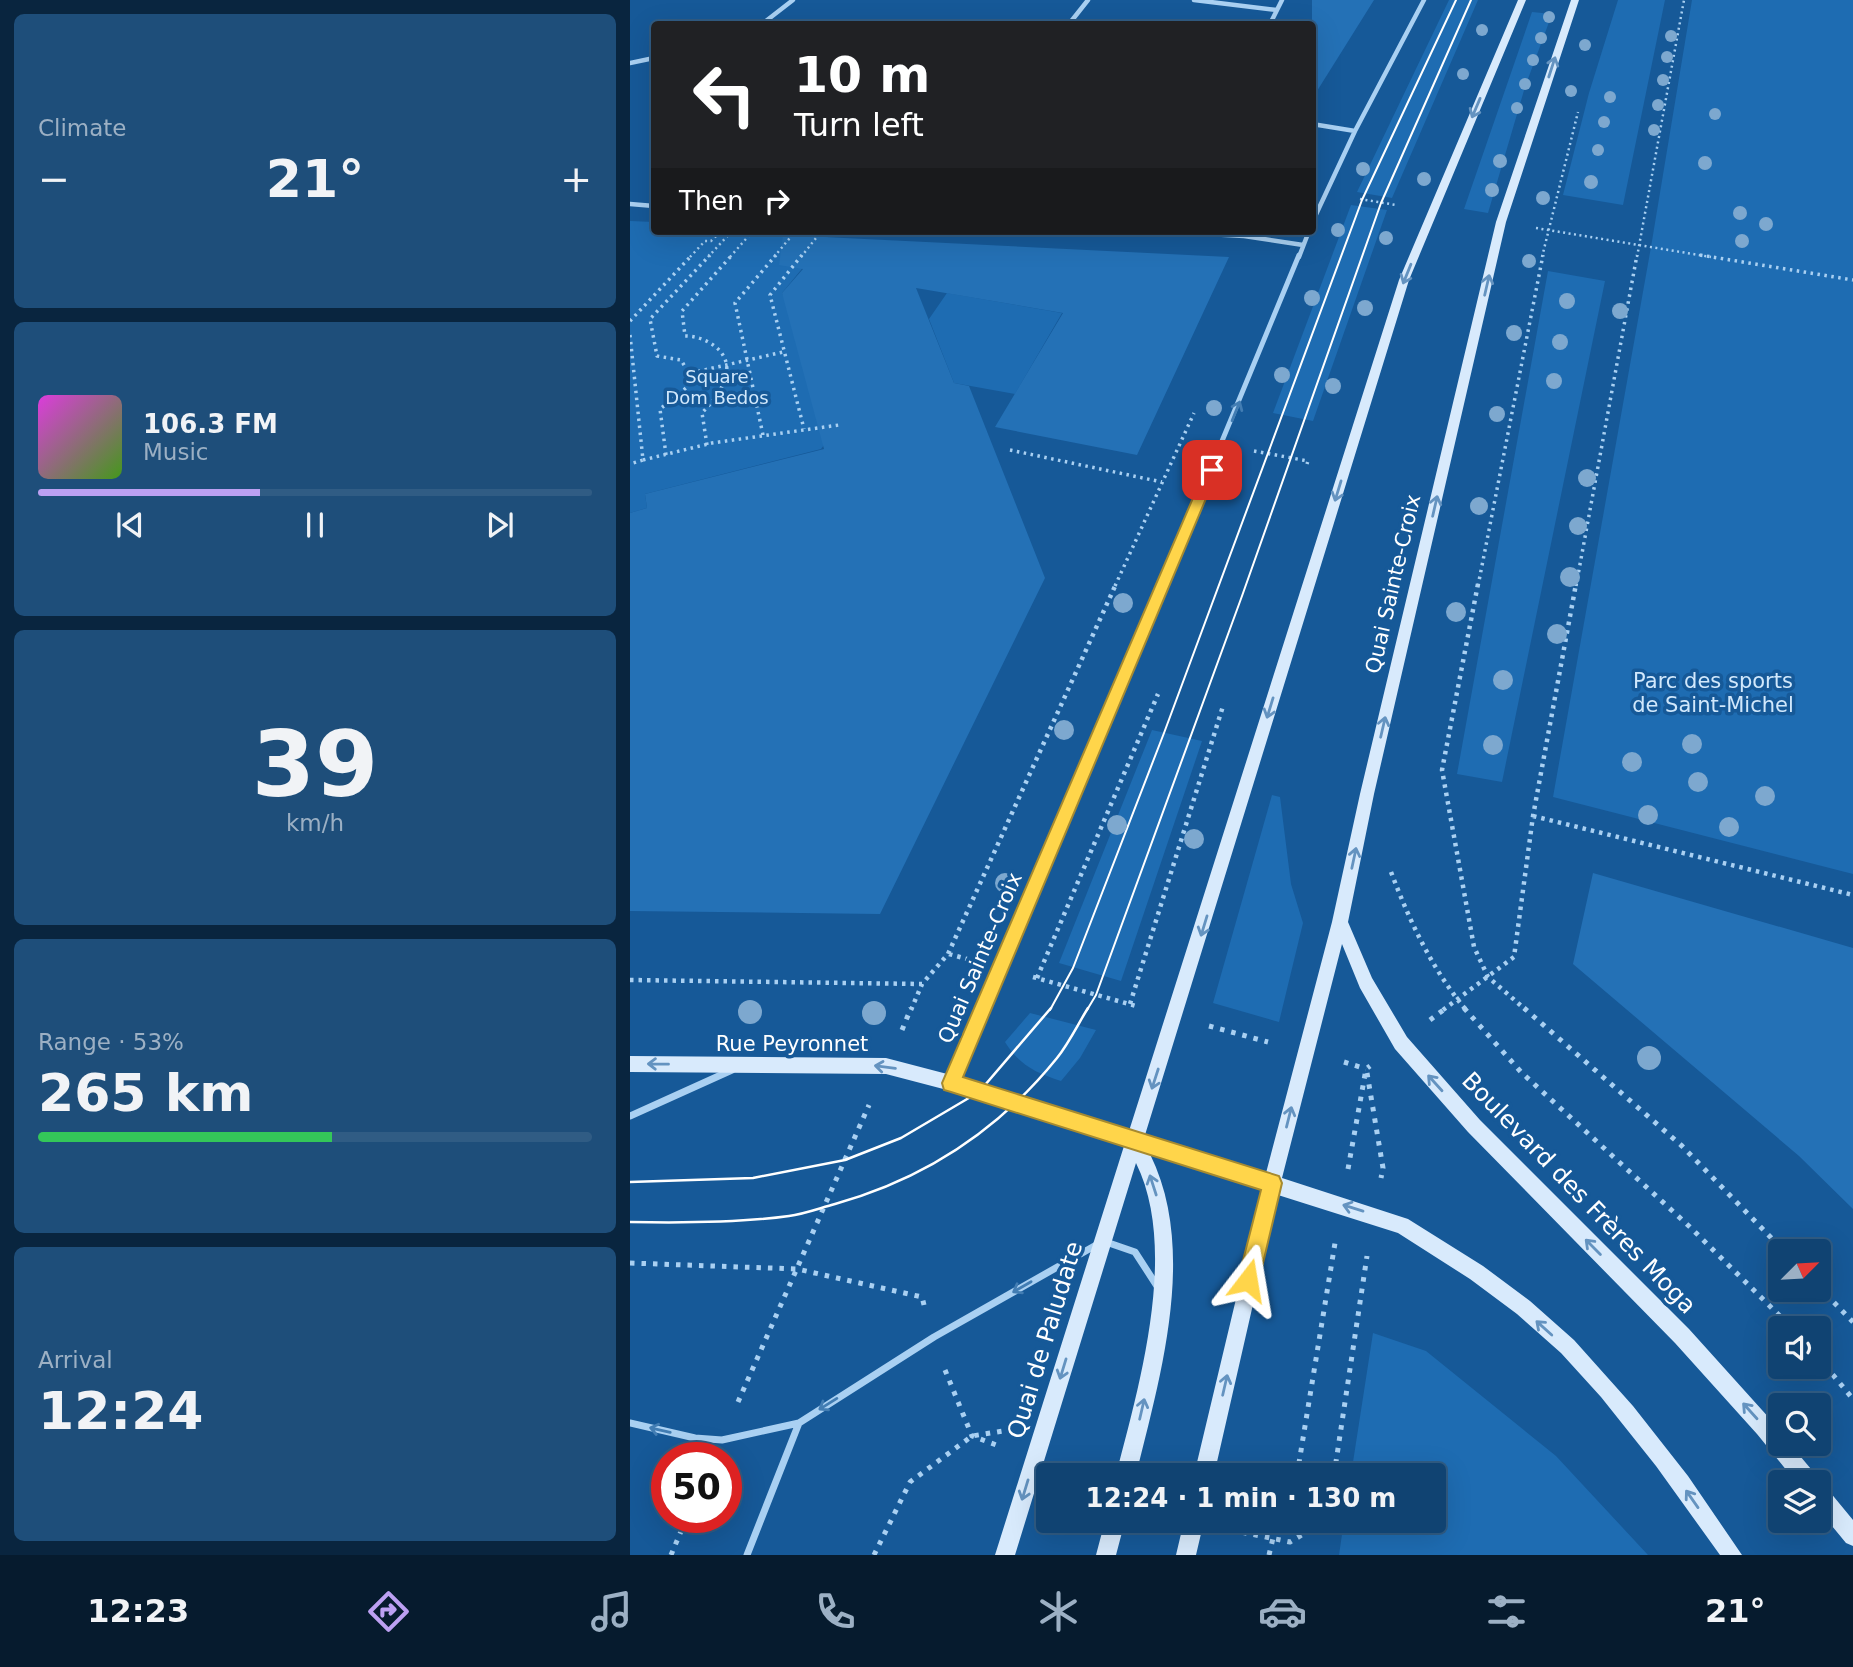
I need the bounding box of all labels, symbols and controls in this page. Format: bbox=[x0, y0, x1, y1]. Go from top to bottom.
text: 10 m bbox=[794, 47, 930, 104]
icon: left bbox=[679, 49, 770, 140]
one-way arrow bbox=[1547, 56, 1560, 78]
one-way arrow bbox=[1469, 97, 1482, 118]
text: Turn left bbox=[794, 106, 924, 144]
text: Climate bbox=[38, 115, 127, 141]
text: 21° bbox=[266, 149, 364, 209]
text: − bbox=[38, 157, 70, 201]
text: + bbox=[560, 157, 592, 201]
icon: right bbox=[758, 182, 796, 220]
text: Then bbox=[679, 186, 744, 216]
one-way arrow bbox=[1400, 263, 1413, 285]
one-way arrow bbox=[1481, 274, 1494, 297]
park label: Square Dom Bedos bbox=[665, 366, 769, 408]
one-way arrow bbox=[1230, 401, 1243, 423]
text: 106.3 FM bbox=[143, 409, 278, 439]
text: Music bbox=[143, 439, 208, 465]
pin bbox=[1182, 440, 1242, 500]
icon: arrive bbox=[1193, 451, 1231, 489]
one-way arrow bbox=[1331, 480, 1344, 502]
street label: Quai Sainte-Croix bbox=[1361, 492, 1425, 676]
one-way arrow bbox=[1429, 495, 1442, 518]
icon: previous bbox=[111, 506, 149, 544]
icon: pause bbox=[296, 506, 334, 544]
icon: next bbox=[481, 506, 519, 544]
park label: Parc des sports de Saint-Michel bbox=[1632, 669, 1794, 717]
one-way arrow bbox=[1263, 697, 1276, 719]
text: 39 bbox=[252, 712, 378, 817]
one-way arrow bbox=[1377, 717, 1390, 739]
text: km/h bbox=[286, 810, 344, 836]
one-way arrow bbox=[1347, 847, 1361, 870]
street label: Quai Sainte-Croix bbox=[933, 869, 1027, 1047]
one-way arrow bbox=[1196, 914, 1209, 936]
text: Range · 53% bbox=[38, 1029, 184, 1055]
street label: Rue Peyronnet bbox=[716, 1032, 868, 1056]
one-way arrow bbox=[646, 1057, 669, 1071]
one-way arrow bbox=[874, 1061, 897, 1074]
text: 265 km bbox=[38, 1063, 253, 1123]
street label: Boulevard des Frères Moga bbox=[1456, 1066, 1702, 1320]
one-way arrow bbox=[1148, 1067, 1160, 1089]
one-way arrow bbox=[1428, 1074, 1444, 1092]
one-way arrow bbox=[1283, 1106, 1296, 1129]
one-way arrow bbox=[1146, 1174, 1158, 1196]
one-way arrow bbox=[1343, 1200, 1365, 1213]
street label: Quai de Paludate bbox=[1002, 1238, 1088, 1442]
one-way arrow bbox=[1585, 1238, 1602, 1255]
north arrow bbox=[1768, 1239, 1830, 1302]
map controls bbox=[1768, 1239, 1831, 1533]
position arrow bbox=[1211, 1243, 1285, 1317]
one-way arrow bbox=[1013, 1280, 1033, 1294]
button: sound bbox=[1768, 1316, 1831, 1379]
one-way arrow bbox=[1535, 1320, 1553, 1336]
text: Arrival bbox=[38, 1347, 113, 1373]
one-way arrow bbox=[1055, 1358, 1068, 1380]
one-way arrow bbox=[1218, 1374, 1232, 1397]
text: 12:24 bbox=[38, 1381, 204, 1441]
button: search bbox=[1768, 1393, 1831, 1456]
one-way arrow bbox=[818, 1398, 838, 1412]
one-way arrow bbox=[1136, 1398, 1150, 1421]
one-way arrow bbox=[1742, 1402, 1758, 1420]
one-way arrow bbox=[649, 1423, 672, 1436]
speed limit sign: 50 bbox=[651, 1442, 742, 1533]
button: layers bbox=[1768, 1470, 1831, 1533]
one-way arrow bbox=[1018, 1479, 1031, 1501]
text: 12:24 · 1 min · 130 m bbox=[1086, 1483, 1396, 1513]
one-way arrow bbox=[1685, 1490, 1699, 1509]
icon: directions bbox=[364, 1587, 413, 1636]
icon: music bbox=[587, 1587, 636, 1636]
icon: phone bbox=[811, 1587, 860, 1636]
icon: climate bbox=[1034, 1587, 1083, 1636]
icon: car bbox=[1258, 1587, 1307, 1636]
icon: filters bbox=[1482, 1587, 1531, 1636]
text: 12:23 bbox=[87, 1592, 189, 1630]
text: 21° bbox=[1705, 1592, 1766, 1630]

